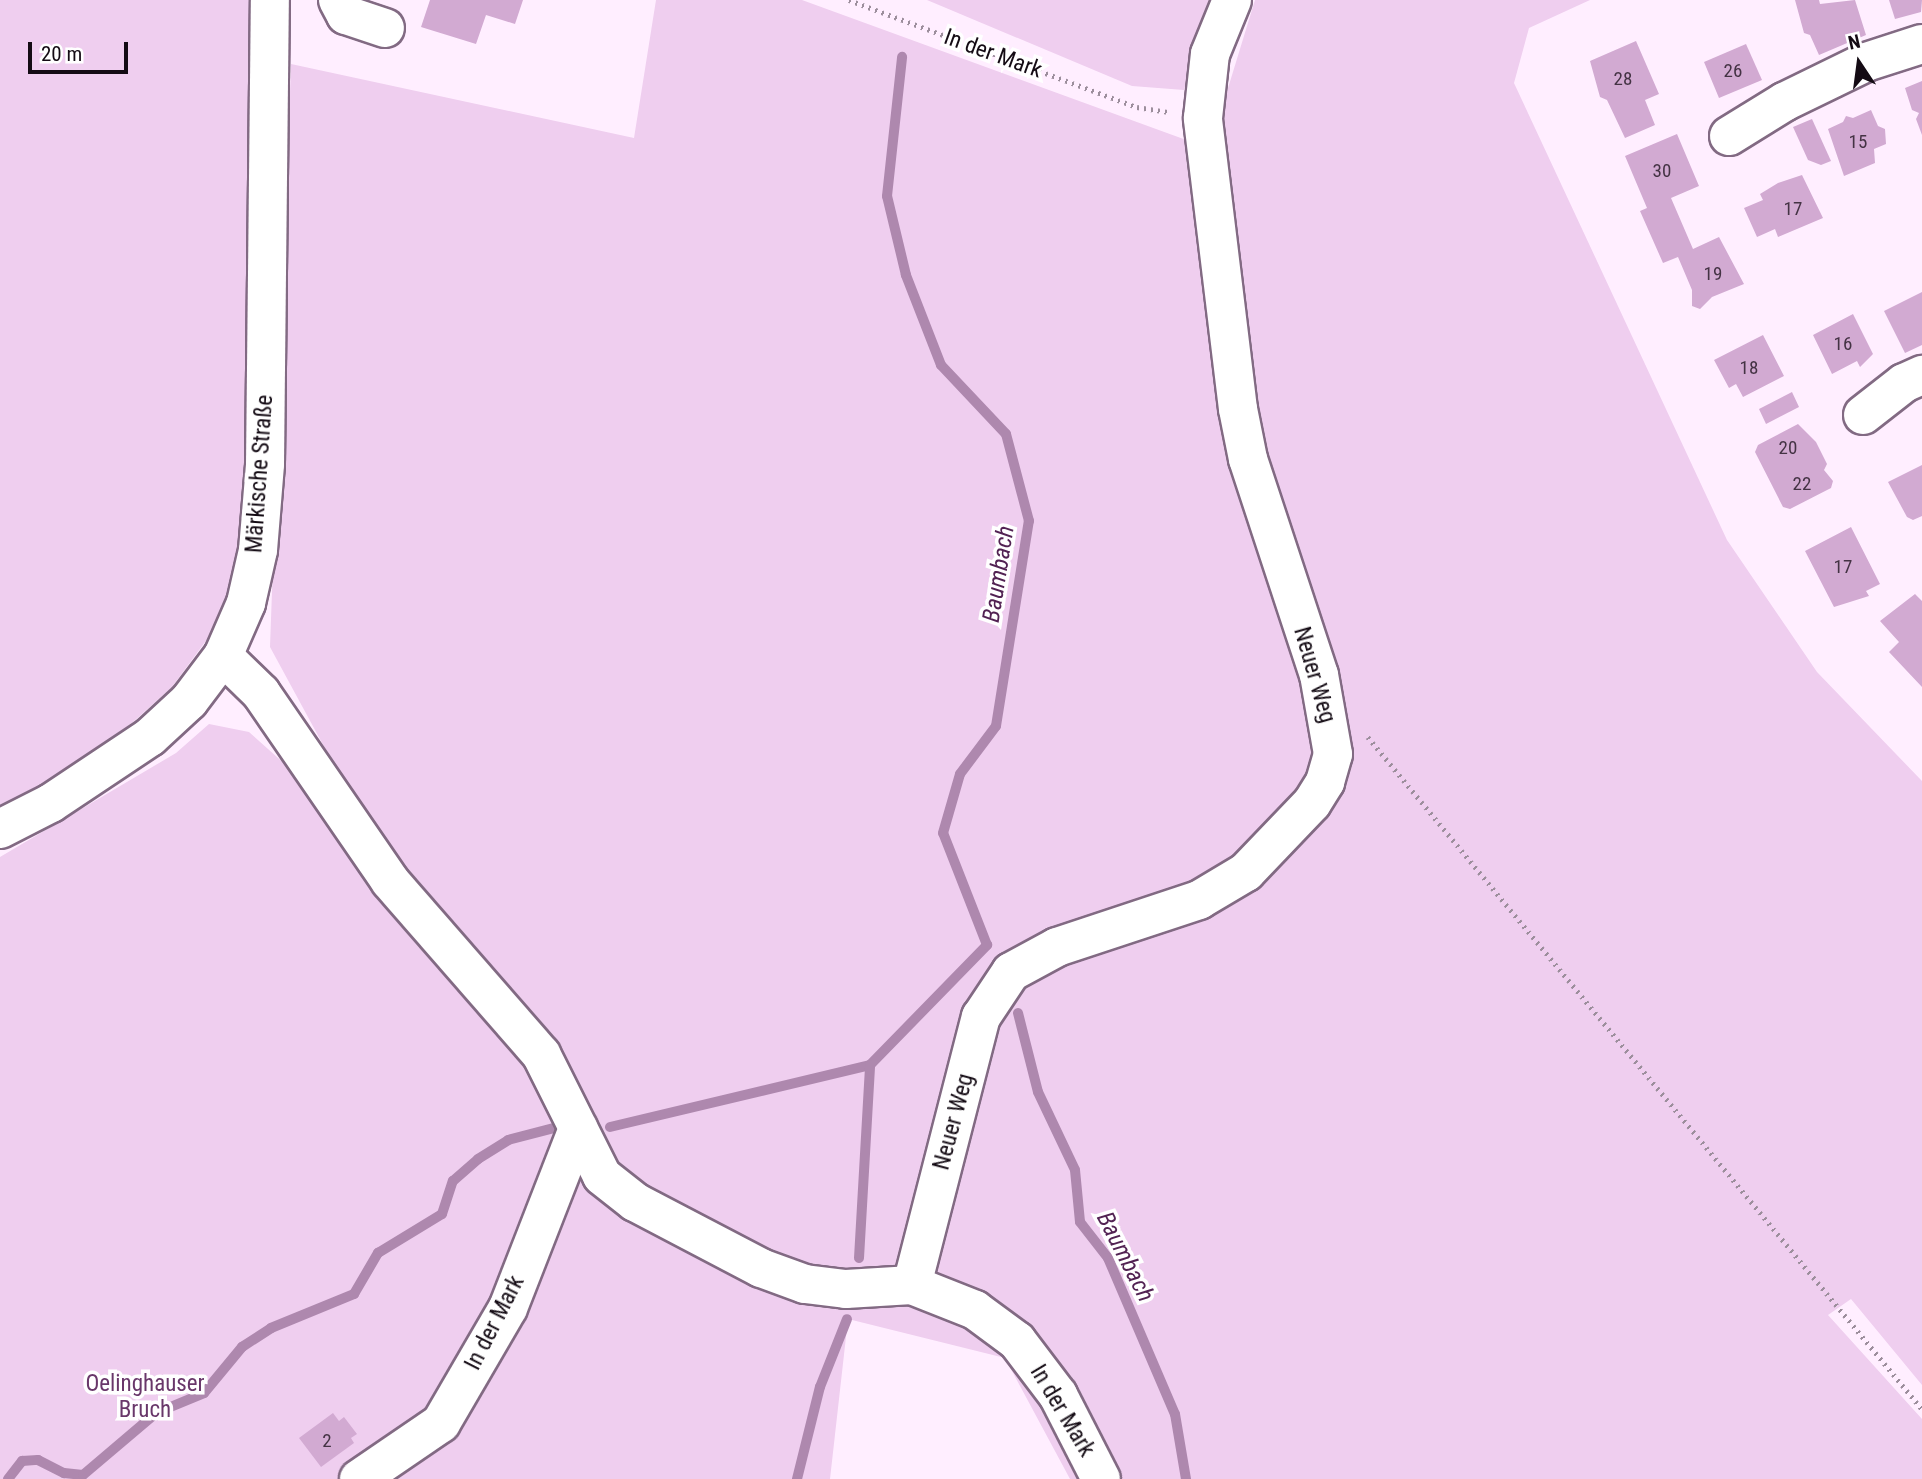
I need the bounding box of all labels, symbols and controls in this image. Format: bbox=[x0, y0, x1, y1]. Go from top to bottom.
street label: In der Mark bbox=[940, 24, 1046, 84]
scale bar bbox=[32, 28, 131, 72]
north arrow bbox=[1824, 28, 1894, 98]
text: N bbox=[1846, 30, 1862, 55]
text: 20 m bbox=[41, 42, 82, 66]
house number: 26 bbox=[1724, 60, 1742, 82]
house number: 28 bbox=[1614, 68, 1632, 90]
house number: 15 bbox=[1849, 131, 1867, 153]
house number: 30 bbox=[1653, 160, 1671, 182]
house number: 17 bbox=[1784, 198, 1802, 220]
house number: 19 bbox=[1704, 263, 1722, 285]
house number: 16 bbox=[1834, 333, 1852, 355]
house number: 18 bbox=[1740, 357, 1758, 379]
street label: Märkische Straße bbox=[241, 394, 279, 554]
house number: 20 bbox=[1779, 437, 1797, 459]
house number: 22 bbox=[1793, 473, 1811, 495]
water label: Baumbach bbox=[977, 524, 1021, 624]
house number: 17 bbox=[1834, 556, 1852, 578]
street label: Neuer Weg bbox=[1287, 624, 1341, 726]
street label: Neuer Weg bbox=[928, 1071, 980, 1173]
water label: Baumbach bbox=[1090, 1207, 1160, 1307]
street label: In der Mark bbox=[459, 1271, 531, 1375]
street label: In der Mark bbox=[1024, 1360, 1100, 1462]
park label: Oelinghauser Bruch bbox=[85, 1370, 205, 1424]
house number: 2 bbox=[322, 1430, 332, 1452]

